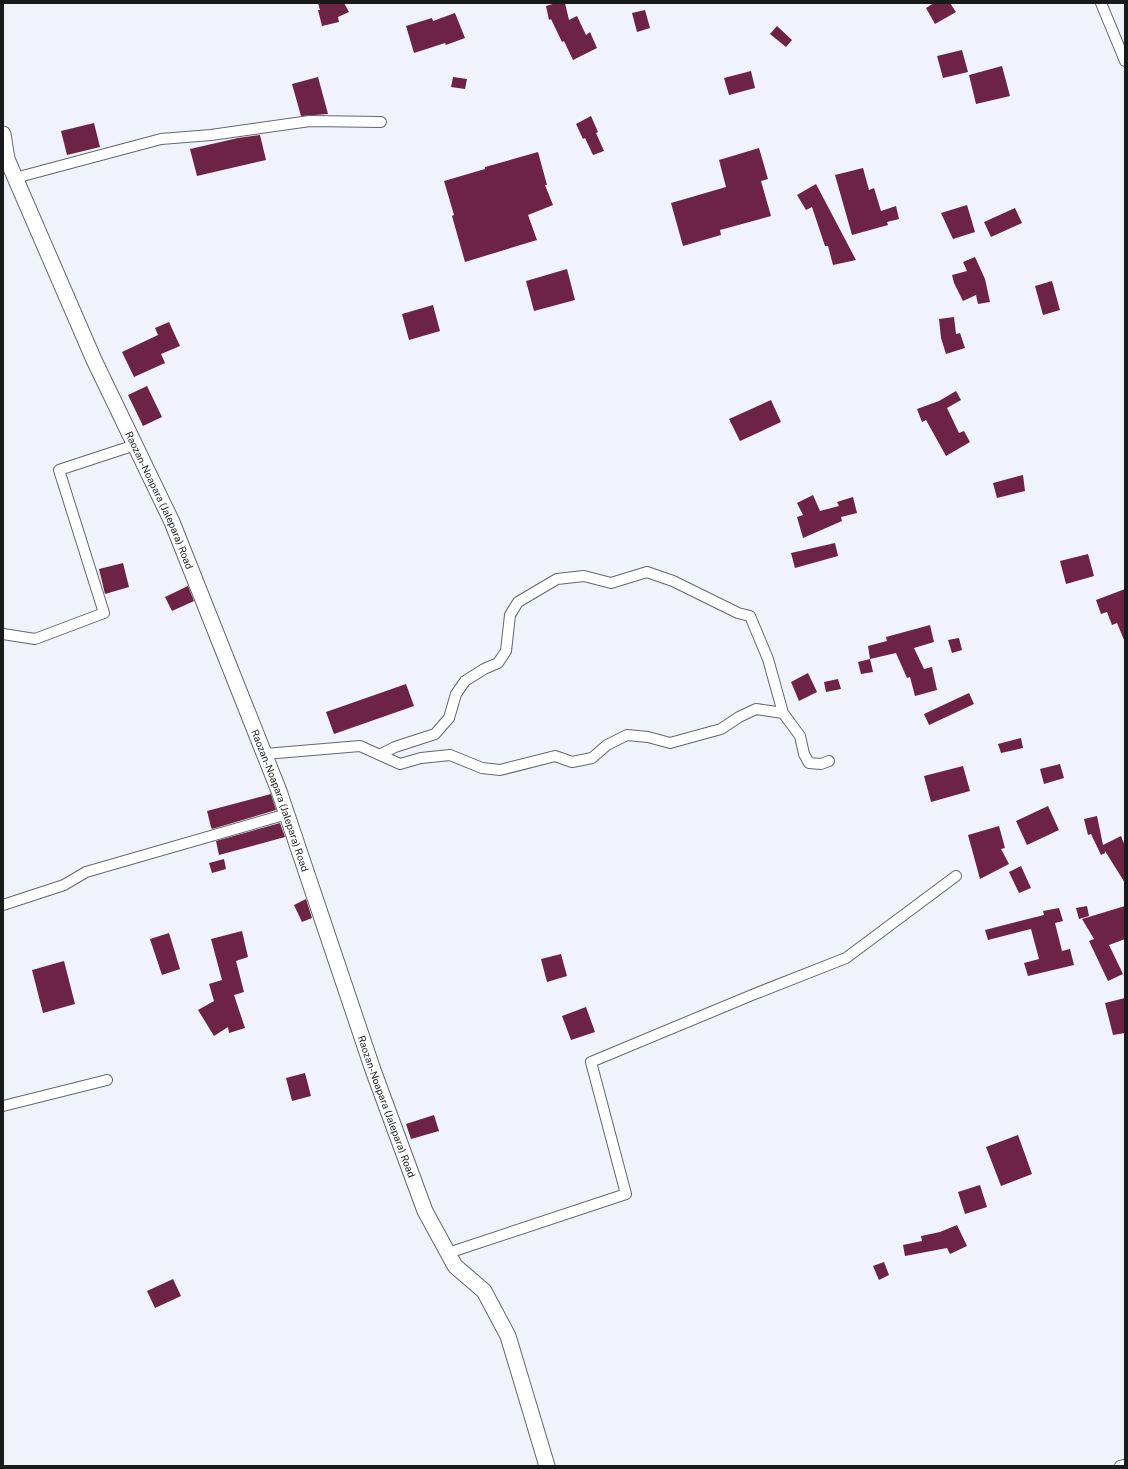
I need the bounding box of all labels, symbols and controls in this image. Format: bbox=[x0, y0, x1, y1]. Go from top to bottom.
street label: Raozan-Noapara (Jalepara) Road bbox=[123, 429, 196, 571]
street label: Raozan-Noapara (Jalepara) Road bbox=[249, 728, 312, 873]
street label: Raozan-Noapara (Jalepara) Road bbox=[356, 1034, 418, 1179]

